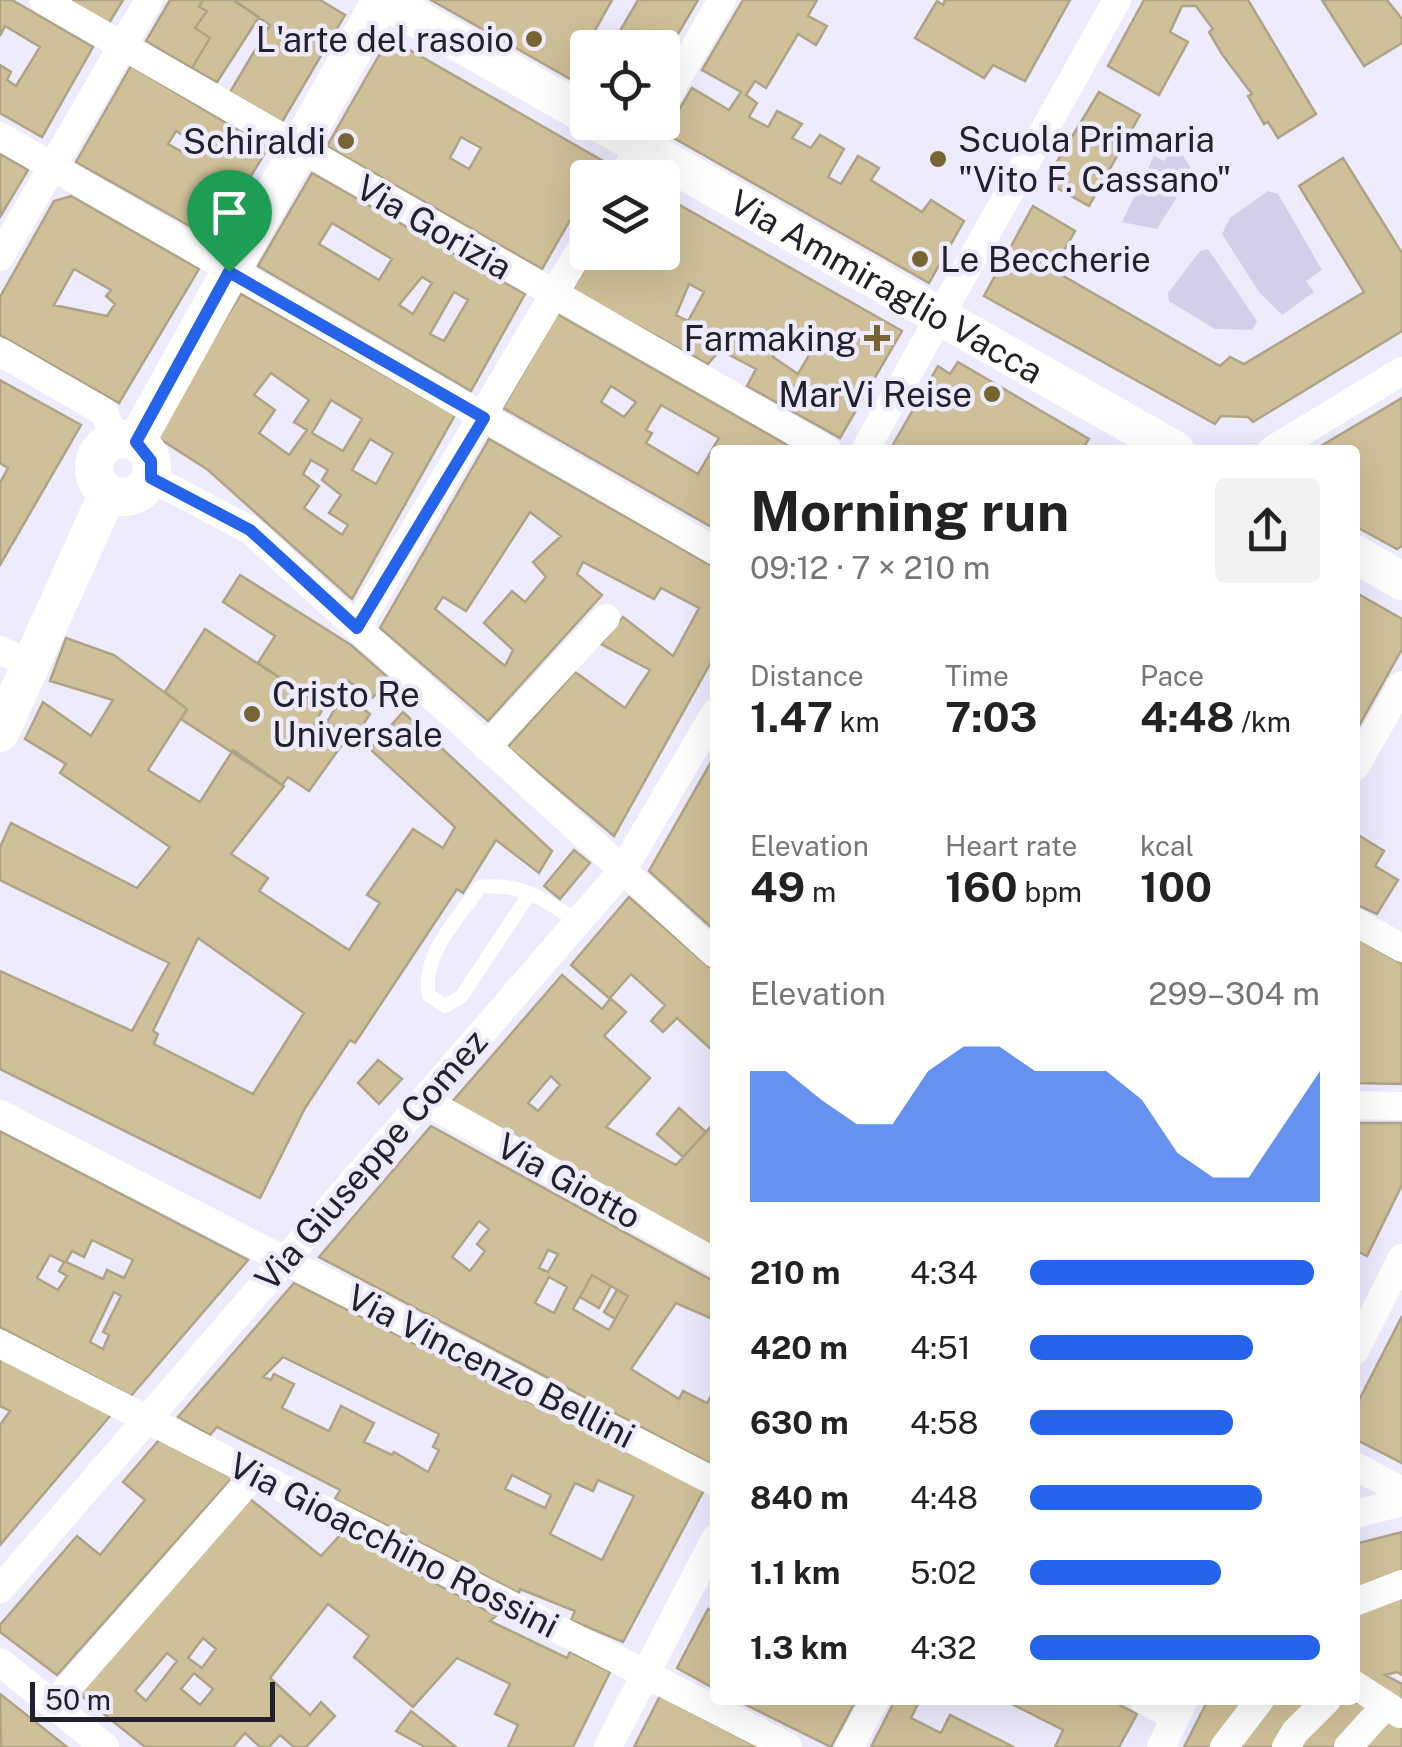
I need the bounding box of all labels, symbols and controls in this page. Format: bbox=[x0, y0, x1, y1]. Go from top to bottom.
place label: L'arte del rasoio bbox=[256, 19, 514, 60]
marker: L'arte del rasoio bbox=[523, 28, 545, 50]
map controls bbox=[570, 30, 680, 270]
button: locate bbox=[570, 30, 680, 140]
place label: Scuola Primaria "Vito F. Cassano" bbox=[958, 119, 1231, 200]
place label: Schiraldi bbox=[183, 121, 326, 162]
marker: Schiraldi bbox=[335, 130, 357, 152]
marker: Scuola Primaria "Vito F. Cassano" bbox=[927, 148, 949, 170]
button: layers bbox=[570, 160, 680, 270]
street label: Via Gorizia bbox=[349, 166, 519, 288]
pin bbox=[187, 170, 272, 273]
street label: Via Ammiraglio Vacca bbox=[723, 181, 1050, 391]
icon: arrive bbox=[202, 185, 257, 240]
place label: Le Beccherie bbox=[940, 239, 1151, 280]
marker: Le Beccherie bbox=[909, 248, 931, 270]
place label: Farmaking bbox=[683, 318, 857, 359]
marker: Farmaking bbox=[866, 327, 888, 349]
place label: MarVi Reise bbox=[778, 374, 972, 415]
marker: MarVi Reise bbox=[981, 383, 1003, 405]
button: share bbox=[1215, 478, 1320, 583]
text: Morning run bbox=[750, 479, 1069, 543]
text: 09:12 · 7 × 210 m bbox=[750, 549, 991, 586]
text: Distance bbox=[750, 659, 864, 692]
text: Time bbox=[945, 659, 1009, 692]
text: Pace bbox=[1140, 659, 1204, 692]
place label: Cristo Re Universale bbox=[272, 674, 443, 755]
text: 1.47 bbox=[750, 692, 833, 741]
text: 7:03 bbox=[945, 692, 1037, 741]
text: 4:48 bbox=[1140, 692, 1234, 741]
marker: Cristo Re Universale bbox=[241, 703, 263, 725]
text: km bbox=[833, 705, 880, 738]
text: /km bbox=[1234, 705, 1291, 738]
text: Elevation bbox=[750, 829, 869, 862]
text: Heart rate bbox=[945, 829, 1077, 862]
text: kcal bbox=[1140, 829, 1194, 862]
text: 49 bbox=[750, 862, 805, 911]
text: 160 bbox=[945, 862, 1018, 911]
text: 100 bbox=[1140, 862, 1212, 911]
text: m bbox=[805, 875, 836, 908]
text: bpm bbox=[1018, 875, 1082, 908]
text: Elevation bbox=[750, 975, 886, 1012]
text: 299–304 m bbox=[1148, 975, 1320, 1012]
street label: Via Giuseppe Comez bbox=[246, 1021, 496, 1299]
street label: Via Giotto bbox=[490, 1125, 648, 1237]
text: 210 m bbox=[750, 1254, 841, 1291]
text: 4:34 bbox=[910, 1254, 978, 1291]
street label: Via Vincenzo Bellini bbox=[340, 1276, 642, 1456]
text: 420 m bbox=[750, 1329, 848, 1366]
text: 4:51 bbox=[910, 1329, 971, 1366]
text: 630 m bbox=[750, 1404, 849, 1441]
text: 4:58 bbox=[910, 1404, 979, 1441]
street label: Via Gioacchino Rossini bbox=[222, 1444, 566, 1646]
text: 840 m bbox=[750, 1479, 849, 1516]
text: 4:48 bbox=[910, 1479, 978, 1516]
text: 1.1 km bbox=[750, 1554, 840, 1591]
text: 5:02 bbox=[910, 1554, 976, 1591]
text: 1.3 km bbox=[750, 1629, 848, 1666]
text: 4:32 bbox=[910, 1629, 977, 1666]
scale bar bbox=[30, 1677, 275, 1722]
text: 50 m bbox=[45, 1683, 111, 1716]

